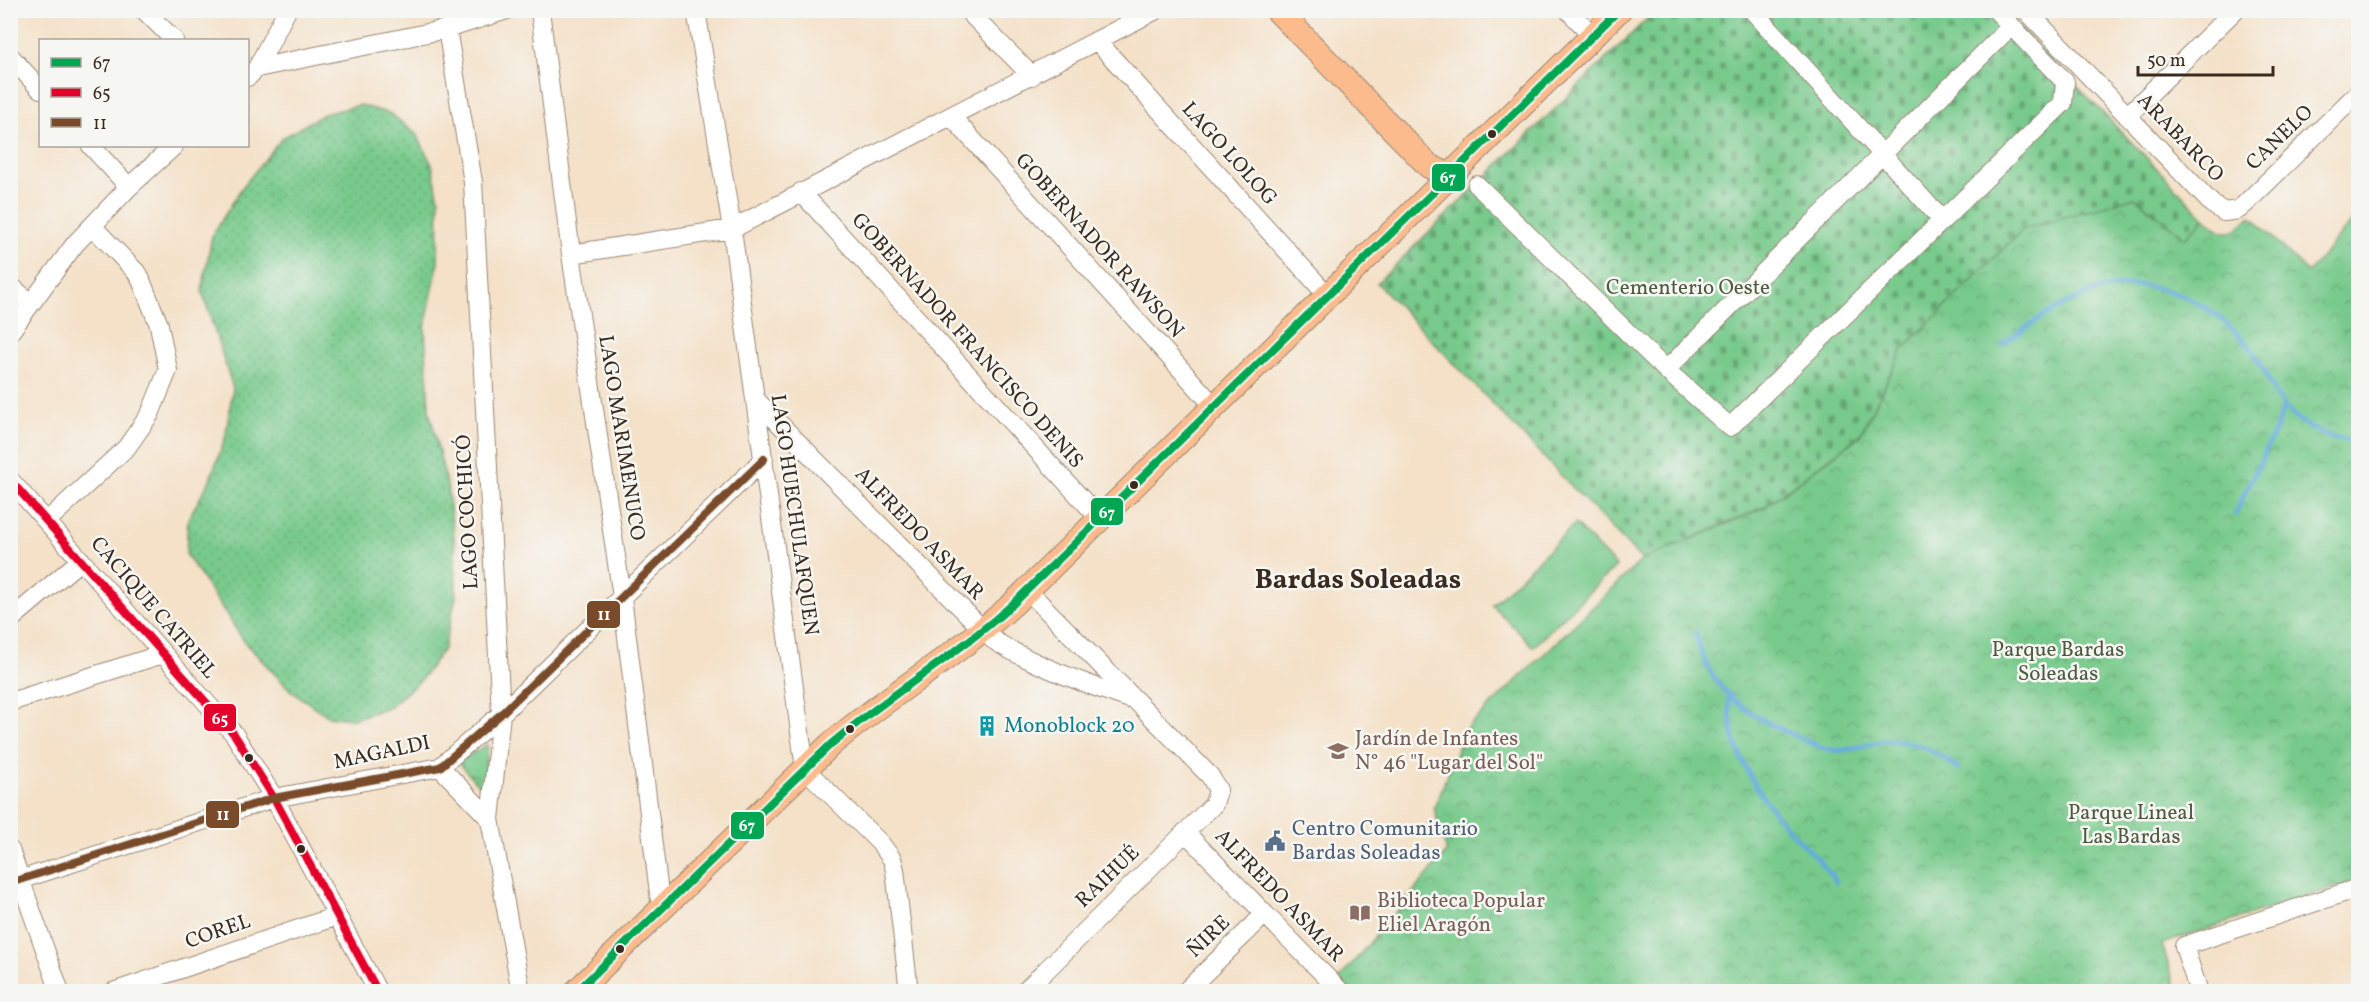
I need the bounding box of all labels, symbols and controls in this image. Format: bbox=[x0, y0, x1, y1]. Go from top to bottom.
legend bbox=[39, 39, 249, 147]
scale bar bbox=[2138, 39, 2273, 77]
text: 50 m bbox=[2147, 49, 2186, 74]
text: 67 bbox=[93, 52, 111, 77]
text: 65 bbox=[93, 82, 111, 107]
street label: ARABARCO bbox=[2130, 87, 2230, 189]
street label: LAGO LOLOG bbox=[1175, 96, 1283, 212]
street label: CANELO bbox=[2240, 99, 2320, 177]
text: 11 bbox=[93, 112, 107, 137]
unlabelled marker bbox=[1486, 128, 1498, 140]
street label: GOBERNADOR RAWSON bbox=[1008, 147, 1190, 345]
line badge: 67 bbox=[1431, 163, 1466, 192]
text: 67 bbox=[1440, 168, 1457, 190]
street label: GOBERNADOR FRANCISCO DENIS bbox=[844, 207, 1090, 475]
park label: Cementerio Oeste bbox=[1606, 274, 1770, 303]
street label: LAGO MARIMENUCO bbox=[590, 333, 652, 543]
street label: LAGO HUECHULAFQUEN bbox=[763, 392, 825, 638]
street label: LAGO COCHICÓ bbox=[449, 434, 487, 590]
street label: ALFREDO ASMAR bbox=[848, 461, 990, 607]
unlabelled marker bbox=[1128, 479, 1140, 491]
line badge: 67 bbox=[1090, 497, 1124, 526]
text: 67 bbox=[1099, 503, 1116, 525]
street label: CACIQUE CATRIEL bbox=[83, 531, 223, 685]
district label: Bardas Soleadas bbox=[1255, 562, 1461, 600]
line badge: 11 bbox=[586, 600, 621, 629]
text: 11 bbox=[598, 605, 610, 627]
park label: Parque Bardas Soleadas bbox=[1992, 636, 2124, 689]
line badge: 65 bbox=[203, 703, 237, 732]
text: 65 bbox=[212, 709, 229, 731]
place label: Monoblock 20 bbox=[1004, 712, 1135, 741]
building icon: Monoblock 20 bbox=[975, 714, 999, 738]
unlabelled marker bbox=[844, 723, 856, 735]
place label: Jardín de Infantes N° 46 "Lugar del Sol" bbox=[1355, 725, 1543, 778]
street label: MAGALDI bbox=[331, 729, 433, 777]
school or university icon: Jardín de Infantes N° 46 "Lugar del Sol" bbox=[1326, 739, 1350, 763]
unlabelled marker bbox=[243, 752, 255, 764]
park label: Parque Lineal Las Bardas bbox=[2068, 799, 2194, 852]
line badge: 11 bbox=[205, 800, 240, 829]
text: 11 bbox=[217, 805, 229, 827]
line badge: 67 bbox=[730, 811, 765, 840]
place label: Centro Comunitario Bardas Soleadas bbox=[1292, 815, 1478, 868]
text: 67 bbox=[739, 816, 756, 838]
street label: ALFREDO ASMAR bbox=[1208, 823, 1350, 969]
public building icon: Centro Comunitario Bardas Soleadas bbox=[1263, 829, 1287, 853]
street label: RAIHUÉ bbox=[1069, 839, 1147, 915]
unlabelled marker bbox=[295, 843, 307, 855]
place label: Biblioteca Popular Eliel Aragón bbox=[1377, 887, 1545, 940]
library icon: Biblioteca Popular Eliel Aragón bbox=[1348, 901, 1372, 925]
street label: COREL bbox=[181, 907, 255, 957]
street label: ÑIRE bbox=[1181, 909, 1237, 965]
unlabelled marker bbox=[614, 943, 626, 955]

